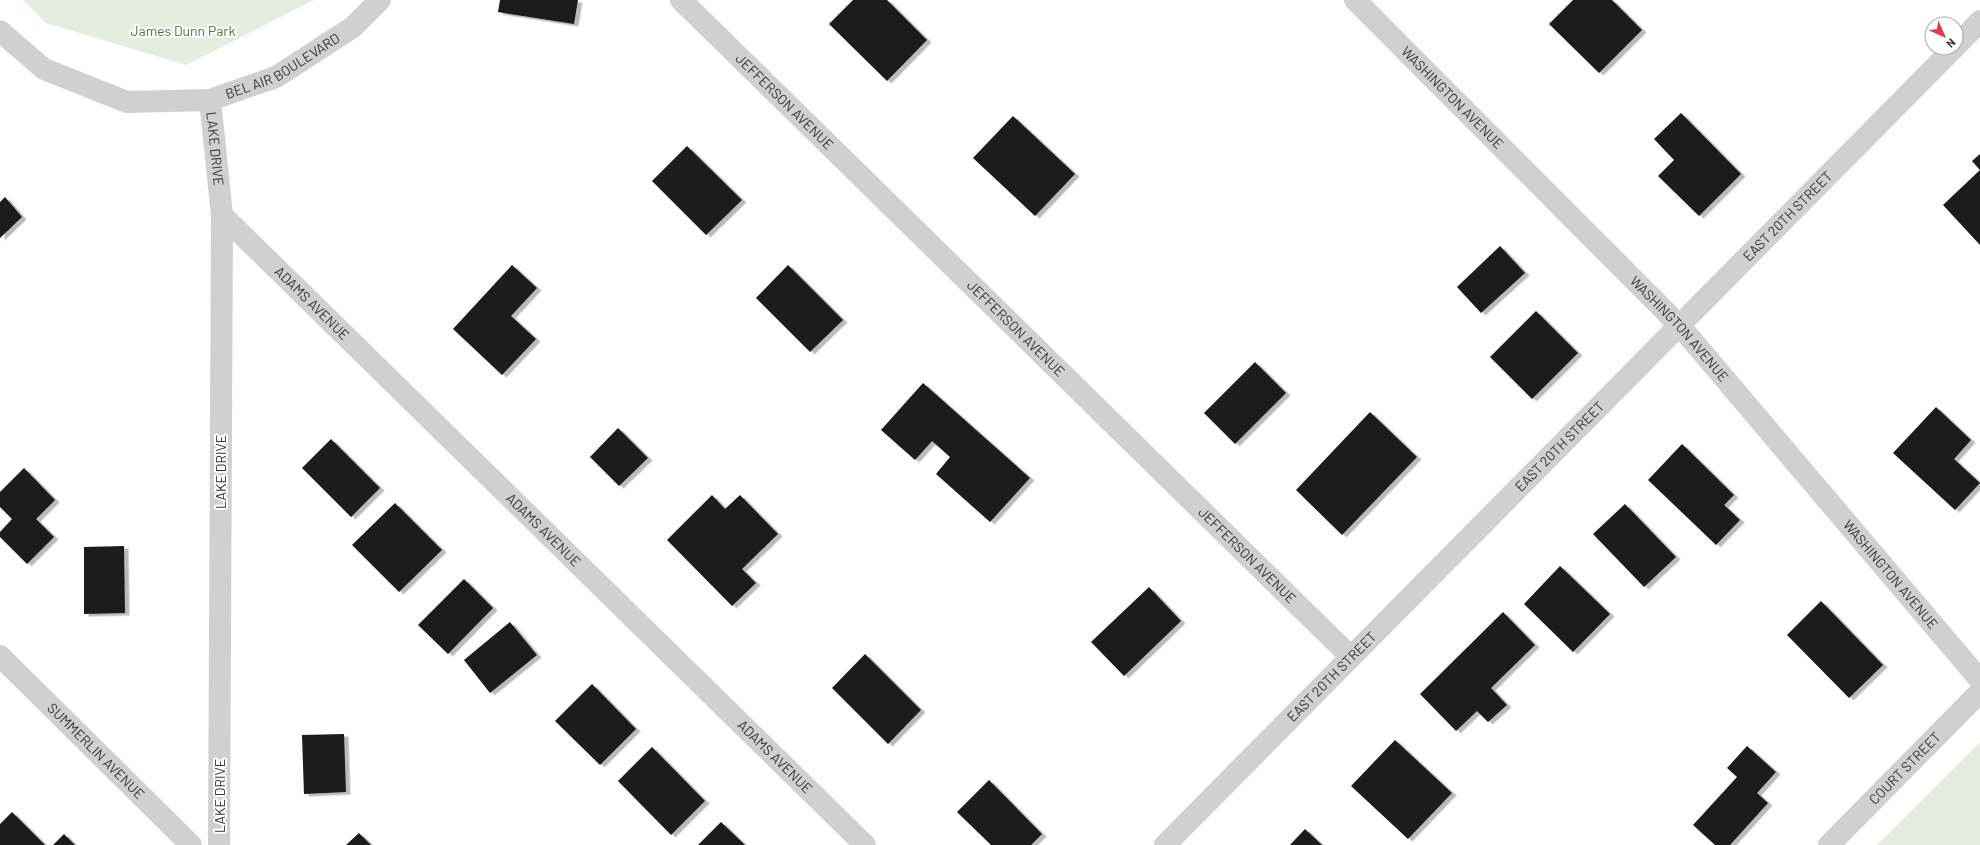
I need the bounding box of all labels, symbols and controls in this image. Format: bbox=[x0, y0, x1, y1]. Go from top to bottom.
north arrow bbox=[1924, 16, 1964, 56]
park label: James Dunn Park bbox=[131, 22, 235, 39]
street label: BEL AIR BOULEVARD bbox=[223, 29, 343, 102]
text: N bbox=[1944, 36, 1959, 51]
street label: WASHINGTON AVENUE bbox=[1398, 43, 1507, 152]
street label: JEFFERSON AVENUE bbox=[732, 50, 837, 153]
street label: LAKE DRIVE bbox=[203, 111, 228, 187]
street label: EAST 20TH STREET bbox=[1739, 167, 1836, 264]
street label: ADAMS AVENUE bbox=[271, 263, 353, 343]
street label: WASHINGTON AVENUE bbox=[1627, 272, 1732, 385]
street label: JEFFERSON AVENUE bbox=[964, 276, 1069, 380]
street label: EAST 20TH STREET bbox=[1511, 397, 1608, 495]
street label: LAKE DRIVE bbox=[212, 435, 229, 509]
street label: ADAMS AVENUE bbox=[503, 489, 585, 570]
street label: JEFFERSON AVENUE bbox=[1195, 503, 1300, 606]
street label: WASHINGTON AVENUE bbox=[1840, 516, 1942, 632]
street label: EAST 20TH STREET bbox=[1283, 628, 1380, 725]
street label: SUMMERLIN AVENUE bbox=[44, 699, 148, 802]
street label: ADAMS AVENUE bbox=[734, 716, 816, 797]
street label: COURT STREET bbox=[1865, 728, 1944, 808]
street label: LAKE DRIVE bbox=[211, 759, 228, 833]

